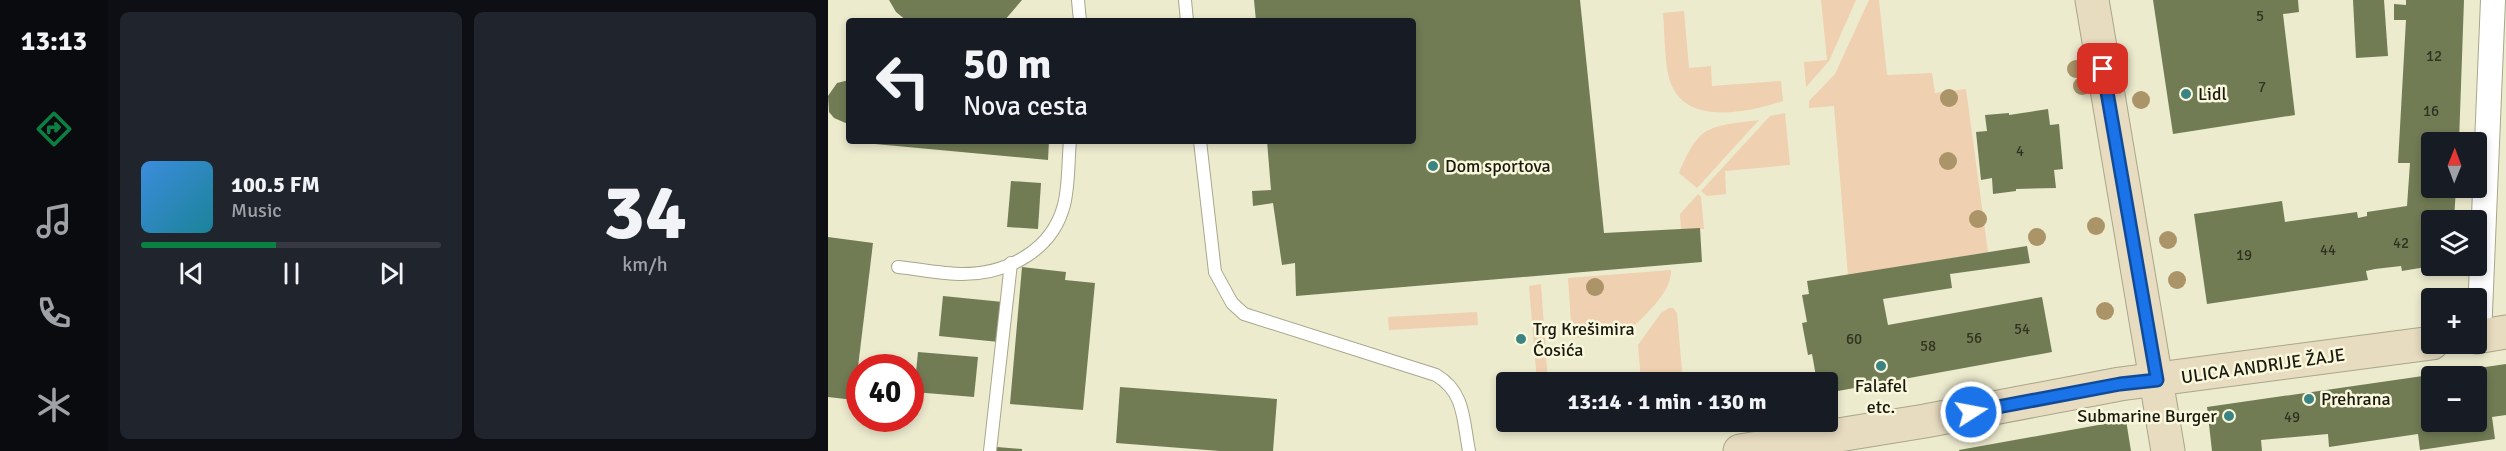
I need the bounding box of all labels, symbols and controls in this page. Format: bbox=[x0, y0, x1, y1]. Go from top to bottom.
house number: 5 bbox=[2256, 7, 2264, 25]
text: 13:13 bbox=[21, 25, 87, 58]
text: 50 m bbox=[963, 39, 1052, 90]
icon: left bbox=[864, 42, 942, 120]
pin bbox=[2077, 43, 2128, 94]
house number: 12 bbox=[2426, 47, 2442, 65]
icon: arrive bbox=[2086, 52, 2119, 85]
house number: 7 bbox=[2258, 78, 2266, 96]
place label: Lidl bbox=[2198, 83, 2227, 105]
marker: Lidl bbox=[2179, 87, 2193, 101]
text: Nova cesta bbox=[963, 90, 1088, 123]
house number: 16 bbox=[2423, 102, 2439, 120]
icon: directions bbox=[33, 108, 75, 150]
north arrow bbox=[2421, 132, 2487, 198]
map controls bbox=[2421, 132, 2487, 432]
house number: 4 bbox=[2016, 142, 2024, 160]
place label: Dom sportova bbox=[1445, 155, 1551, 177]
marker: Dom sportova bbox=[1426, 159, 1440, 173]
text: 34 bbox=[603, 165, 687, 261]
text: 100.5 FM bbox=[231, 171, 320, 198]
text: Music bbox=[231, 198, 282, 223]
icon: music bbox=[33, 200, 75, 242]
button: layers bbox=[2421, 210, 2487, 276]
house number: 42 bbox=[2393, 234, 2409, 252]
house number: 44 bbox=[2320, 241, 2336, 259]
house number: 19 bbox=[2236, 246, 2252, 264]
text: km/h bbox=[622, 252, 668, 277]
icon: previous bbox=[175, 257, 208, 290]
icon: pause bbox=[275, 257, 308, 290]
icon: next bbox=[375, 257, 408, 290]
button: + bbox=[2421, 288, 2487, 354]
icon: phone bbox=[33, 292, 75, 334]
place label: Trg Krešimira Ćosića bbox=[1533, 318, 1635, 361]
house number: 54 bbox=[2014, 320, 2030, 338]
house number: 56 bbox=[1966, 329, 1982, 347]
house number: 60 bbox=[1846, 330, 1862, 348]
marker: Trg Krešimira Ćosića bbox=[1514, 332, 1528, 346]
house number: 58 bbox=[1920, 337, 1936, 355]
street label: ULICA ANDRIJE ŽAJE bbox=[2180, 344, 2346, 388]
speed limit sign: 40 bbox=[846, 354, 924, 432]
marker: Falafel etc. bbox=[1874, 359, 1888, 373]
button: − bbox=[2421, 366, 2487, 432]
place label: Falafel etc. bbox=[1855, 375, 1907, 418]
position arrow bbox=[1939, 380, 2003, 444]
icon: climate bbox=[33, 384, 75, 426]
text: 13:14 · 1 min · 130 m bbox=[1567, 388, 1767, 415]
place label: Prehrana bbox=[2321, 388, 2391, 410]
marker: Prehrana bbox=[2302, 392, 2316, 406]
place label: Submarine Burger bbox=[2077, 405, 2217, 427]
house number: 49 bbox=[2284, 408, 2300, 426]
marker: Submarine Burger bbox=[2222, 409, 2236, 423]

